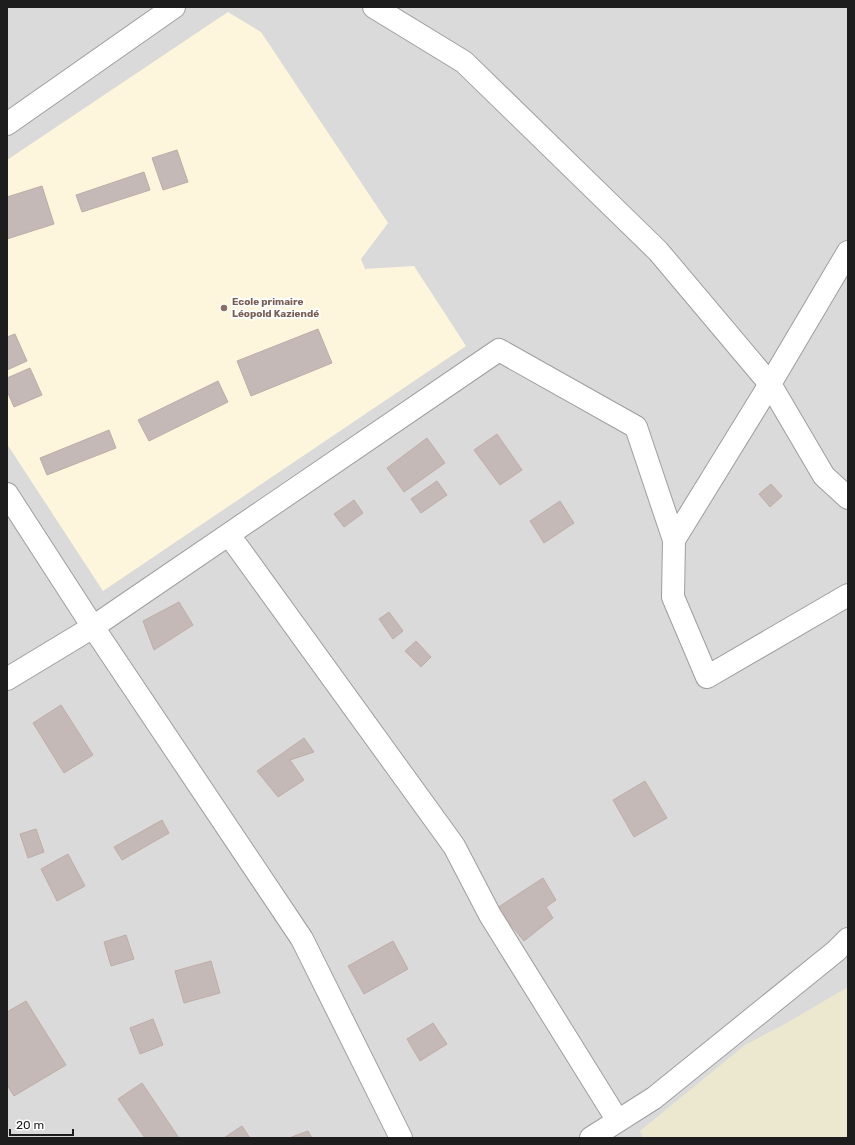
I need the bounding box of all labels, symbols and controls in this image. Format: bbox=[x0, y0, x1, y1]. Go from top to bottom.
place label: Ecole primaire Léopold Kaziendé bbox=[232, 296, 319, 320]
marker: Ecole primaire Léopold Kaziendé bbox=[219, 303, 229, 313]
scale bar bbox=[10, 1111, 73, 1137]
text: 20 m bbox=[16, 1118, 44, 1132]

